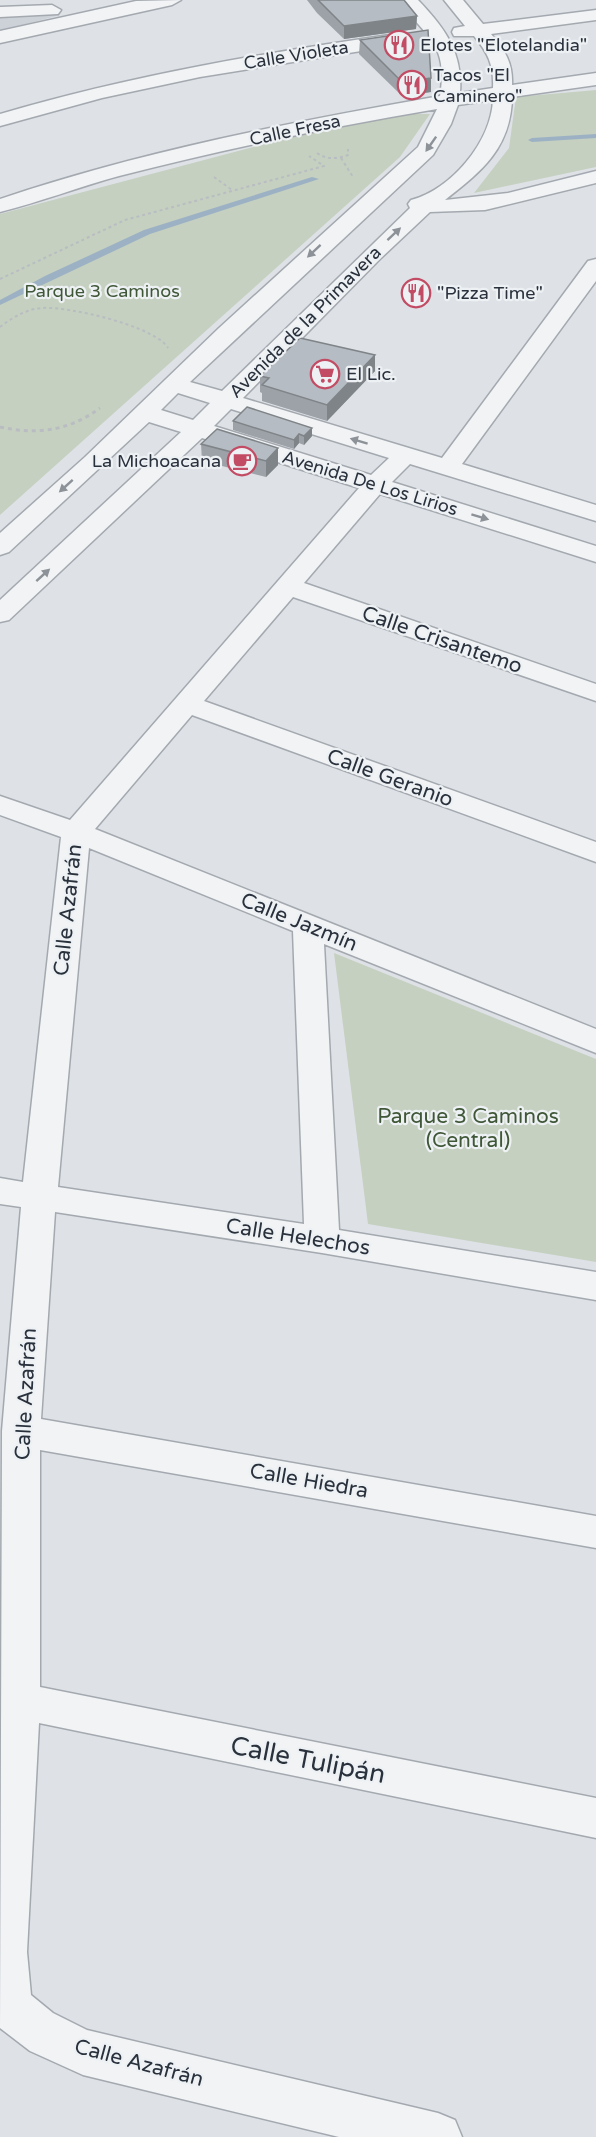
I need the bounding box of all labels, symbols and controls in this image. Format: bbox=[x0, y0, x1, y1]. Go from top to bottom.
restaurant icon: Elotes "Elotelandia" bbox=[383, 29, 415, 61]
place label: Elotes "Elotelandia" bbox=[420, 34, 587, 56]
street label: Calle Violeta bbox=[242, 36, 350, 74]
place label: Tacos "El Caminero" bbox=[433, 64, 523, 107]
restaurant icon: Tacos "El Caminero" bbox=[396, 69, 428, 101]
street label: Calle Fresa bbox=[247, 110, 343, 150]
one-way arrow bbox=[425, 135, 437, 151]
one-way arrow bbox=[386, 228, 401, 241]
street label: Avenida de la Primavera bbox=[224, 241, 386, 403]
one-way arrow bbox=[307, 244, 322, 258]
restaurant icon: "Pizza Time" bbox=[400, 277, 432, 309]
park label: Parque 3 Caminos bbox=[24, 280, 180, 302]
place label: "Pizza Time" bbox=[437, 282, 543, 304]
supermarket icon: El Lic. bbox=[309, 358, 341, 390]
place label: El Lic. bbox=[346, 363, 396, 385]
one-way arrow bbox=[350, 436, 368, 445]
cafe icon: La Michoacana bbox=[226, 445, 258, 477]
street label: Avenida De Los Lirios bbox=[280, 446, 460, 520]
place label: La Michoacana bbox=[92, 450, 221, 472]
one-way arrow bbox=[59, 479, 74, 492]
one-way arrow bbox=[471, 513, 489, 523]
one-way arrow bbox=[36, 568, 51, 582]
street label: Calle Crisantemo bbox=[358, 601, 526, 679]
street label: Calle Geranio bbox=[323, 744, 457, 812]
street label: Calle Azafrán bbox=[49, 843, 87, 977]
street label: Calle Jazmín bbox=[237, 887, 361, 957]
park label: Parque 3 Caminos (Central) bbox=[377, 1104, 559, 1153]
street label: Calle Helechos bbox=[224, 1213, 372, 1261]
street label: Calle Azafrán bbox=[10, 1327, 42, 1461]
street label: Calle Hiedra bbox=[248, 1458, 370, 1504]
street label: Calle Tulipán bbox=[228, 1730, 388, 1790]
street label: Calle Azafrán bbox=[72, 2034, 206, 2092]

